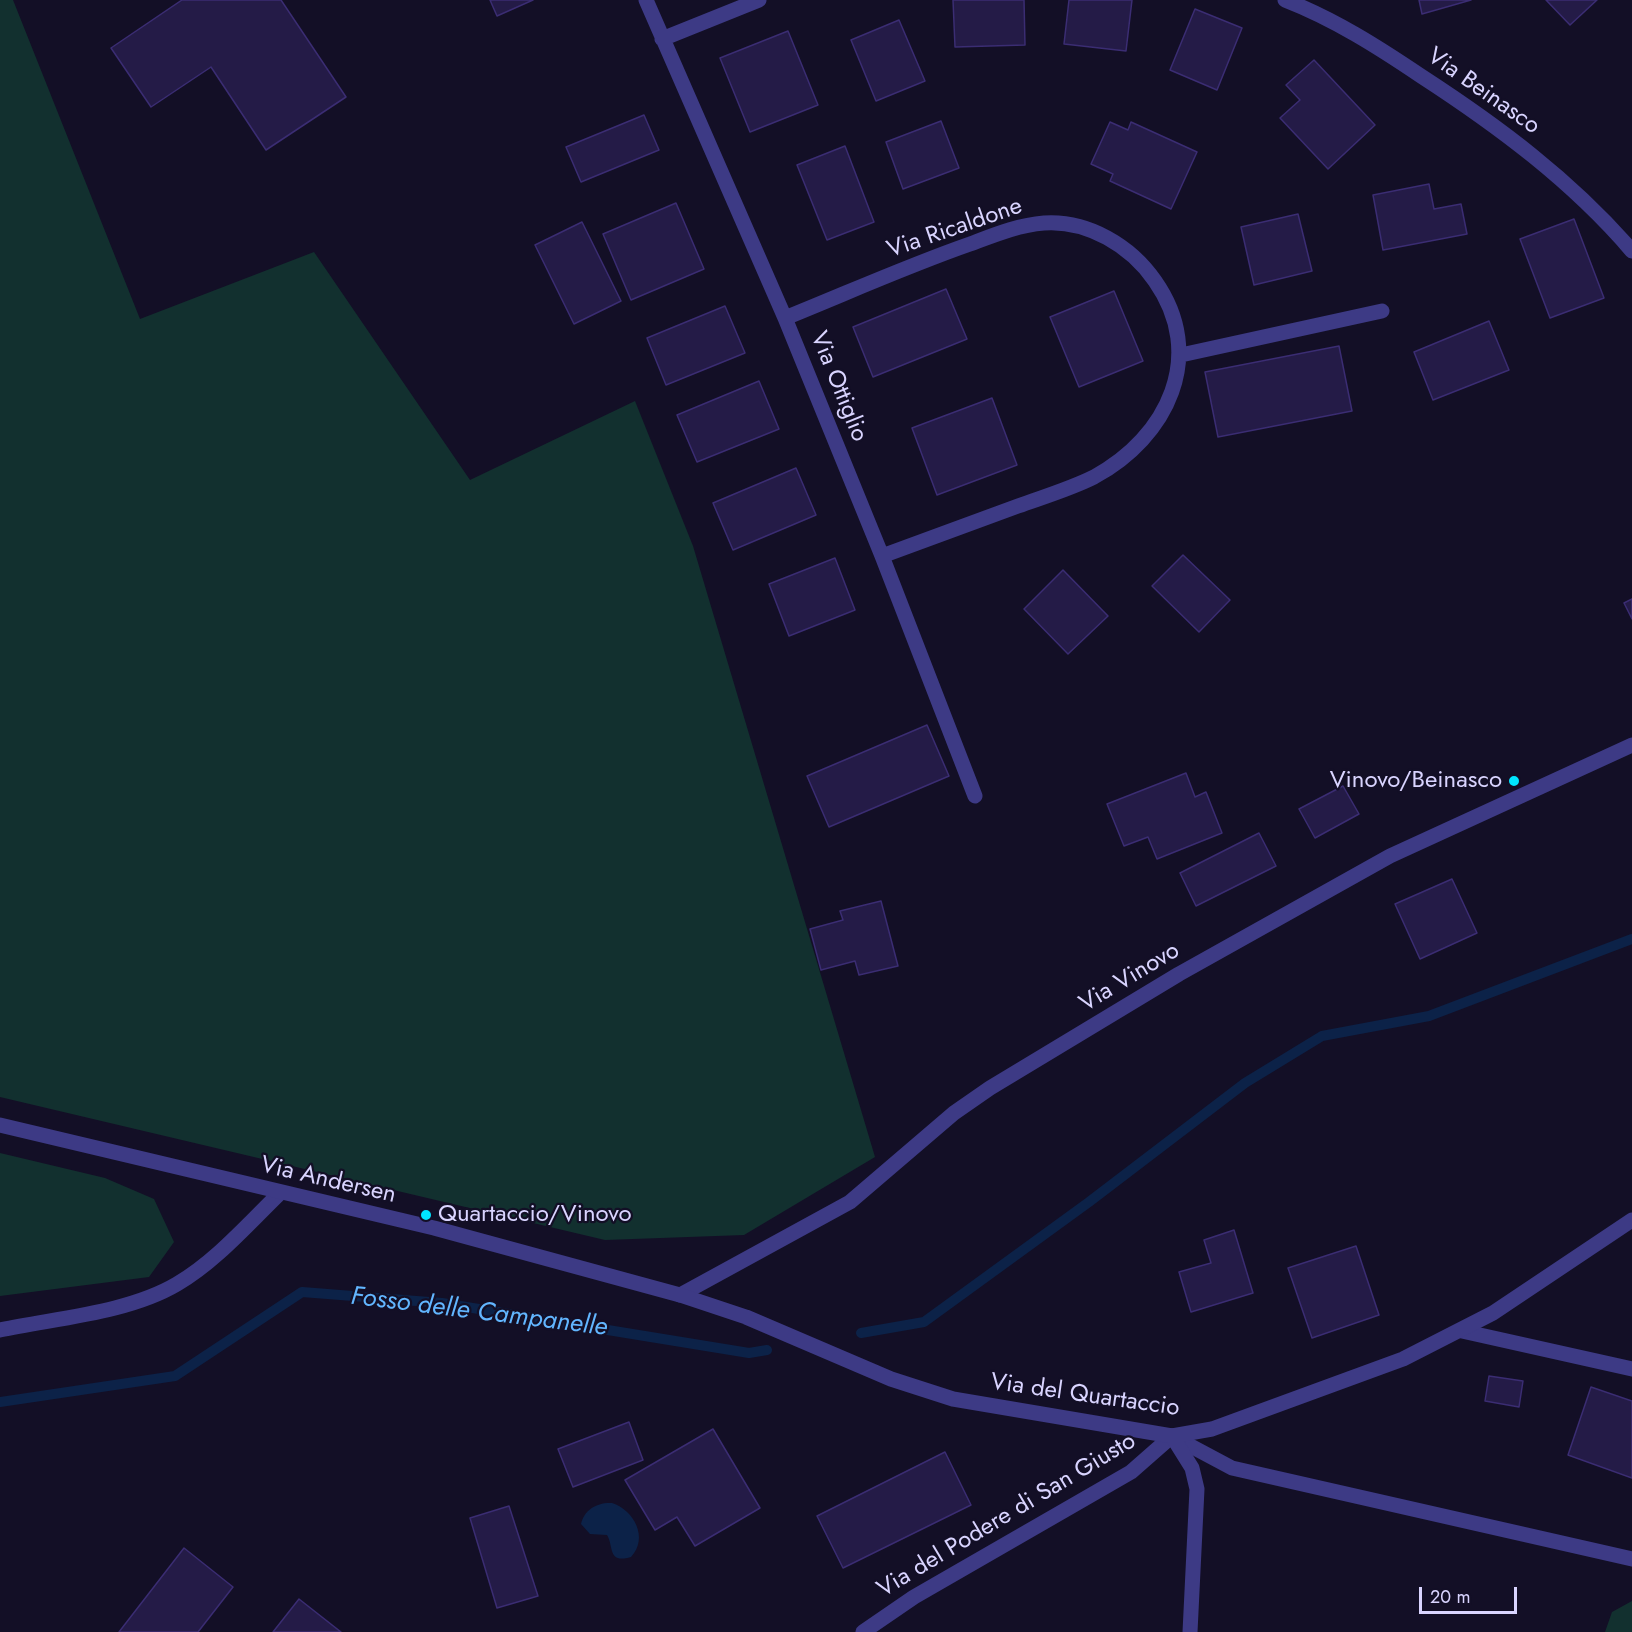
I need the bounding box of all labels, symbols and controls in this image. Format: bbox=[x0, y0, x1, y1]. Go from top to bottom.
street label: Via Beinasco bbox=[1421, 43, 1545, 141]
street label: Via Ricaldone bbox=[884, 192, 1026, 266]
street label: Via Ottiglio bbox=[803, 328, 873, 446]
place label: Vinovo/Beinasco bbox=[1330, 767, 1502, 795]
marker: Vinovo/Beinasco bbox=[1507, 774, 1521, 788]
street label: Via Vinovo bbox=[1075, 937, 1185, 1019]
street label: Via Andersen bbox=[257, 1151, 399, 1211]
place label: Quartaccio/Vinovo bbox=[438, 1201, 632, 1229]
marker: Quartaccio/Vinovo bbox=[419, 1208, 433, 1222]
water label: Fosso delle Campanelle bbox=[349, 1282, 609, 1344]
street label: Via del Quartaccio bbox=[989, 1368, 1181, 1424]
street label: Via del Podere di San Giusto bbox=[873, 1427, 1141, 1605]
scale bar bbox=[1422, 1575, 1520, 1613]
text: 20 m bbox=[1430, 1584, 1470, 1610]

